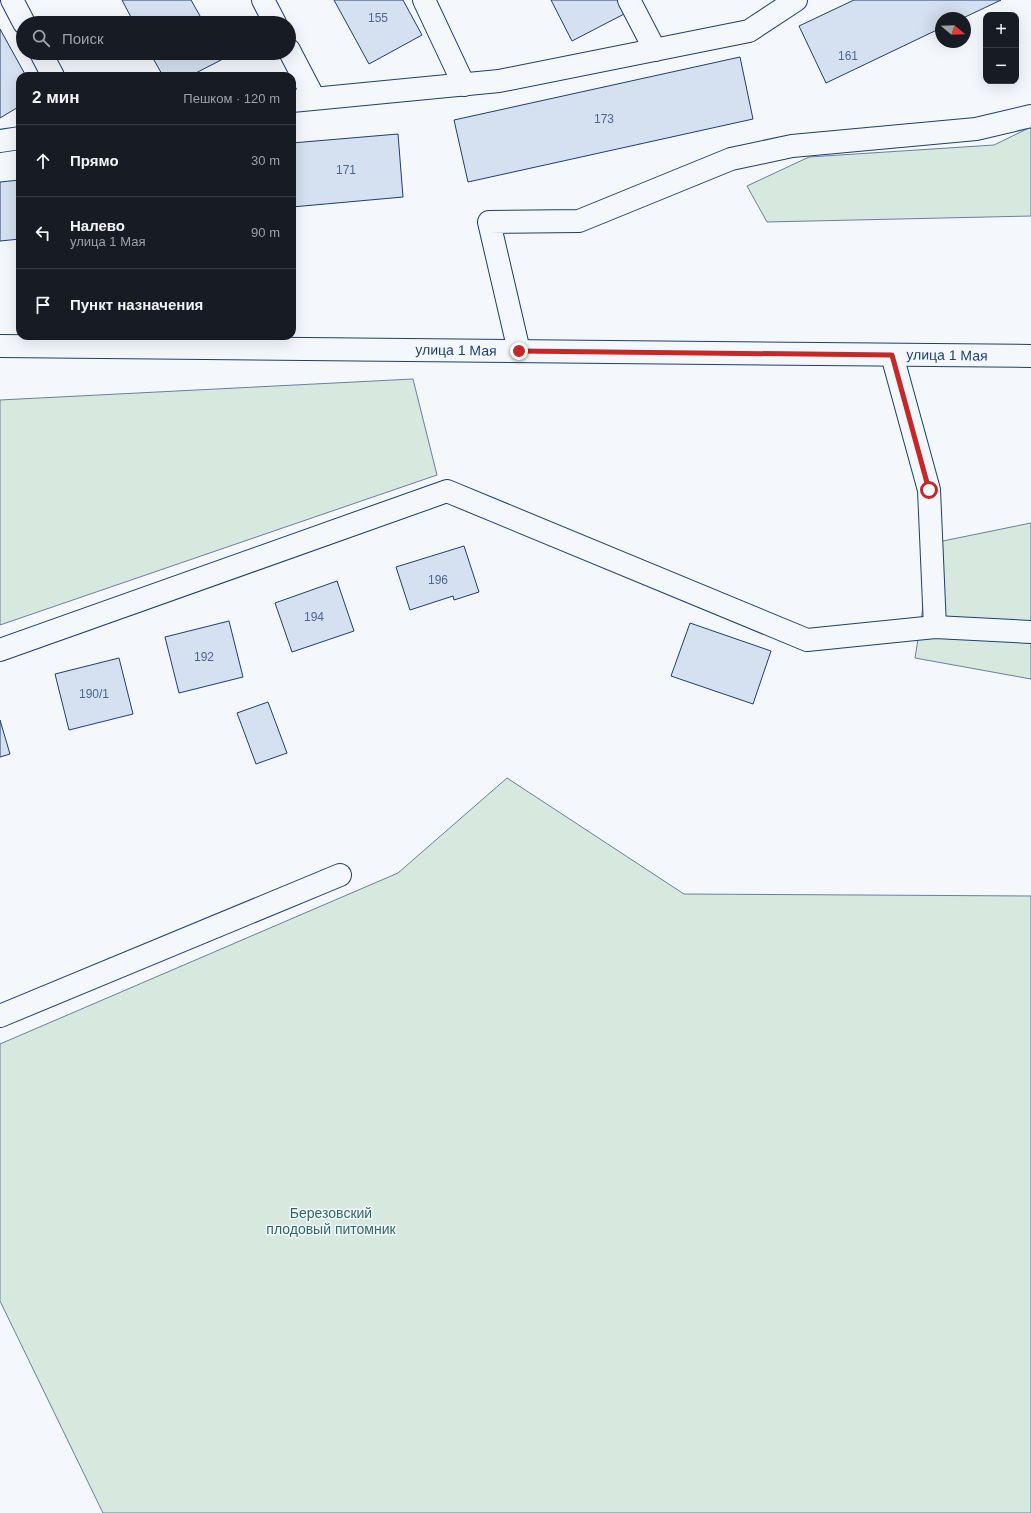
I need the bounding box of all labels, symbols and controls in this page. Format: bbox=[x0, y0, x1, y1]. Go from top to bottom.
house number: 155 bbox=[368, 11, 388, 25]
north arrow bbox=[935, 12, 971, 48]
map controls bbox=[983, 12, 1019, 84]
button: + bbox=[983, 12, 1019, 48]
search box bbox=[16, 16, 296, 60]
icon: search bbox=[30, 27, 52, 49]
text: Поиск bbox=[62, 30, 104, 47]
button: − bbox=[983, 48, 1019, 84]
house number: 161 bbox=[838, 49, 858, 63]
text: 2 мин bbox=[32, 88, 79, 107]
text: Пешком · 120 m bbox=[183, 91, 280, 106]
house number: 173 bbox=[594, 112, 614, 126]
icon: ahead bbox=[32, 150, 54, 172]
text: Прямо bbox=[70, 152, 119, 169]
text: 30 m bbox=[251, 153, 280, 168]
house number: 171 bbox=[336, 163, 356, 177]
text: Налево bbox=[70, 217, 125, 234]
icon: left bbox=[32, 222, 54, 244]
text: 90 m bbox=[251, 225, 280, 240]
text: улица 1 Мая bbox=[70, 234, 145, 249]
icon: arrive bbox=[32, 294, 54, 316]
text: Пункт назначения bbox=[70, 296, 203, 313]
street label: улица 1 Мая bbox=[415, 341, 497, 359]
route end bbox=[510, 342, 528, 360]
street label: улица 1 Мая bbox=[906, 346, 988, 364]
route start bbox=[920, 481, 938, 499]
house number: 196 bbox=[428, 573, 448, 587]
house number: 194 bbox=[304, 610, 324, 624]
house number: 192 bbox=[194, 650, 214, 664]
house number: 190/1 bbox=[79, 687, 109, 701]
park label: Березовский плодовый питомник bbox=[266, 1205, 397, 1237]

